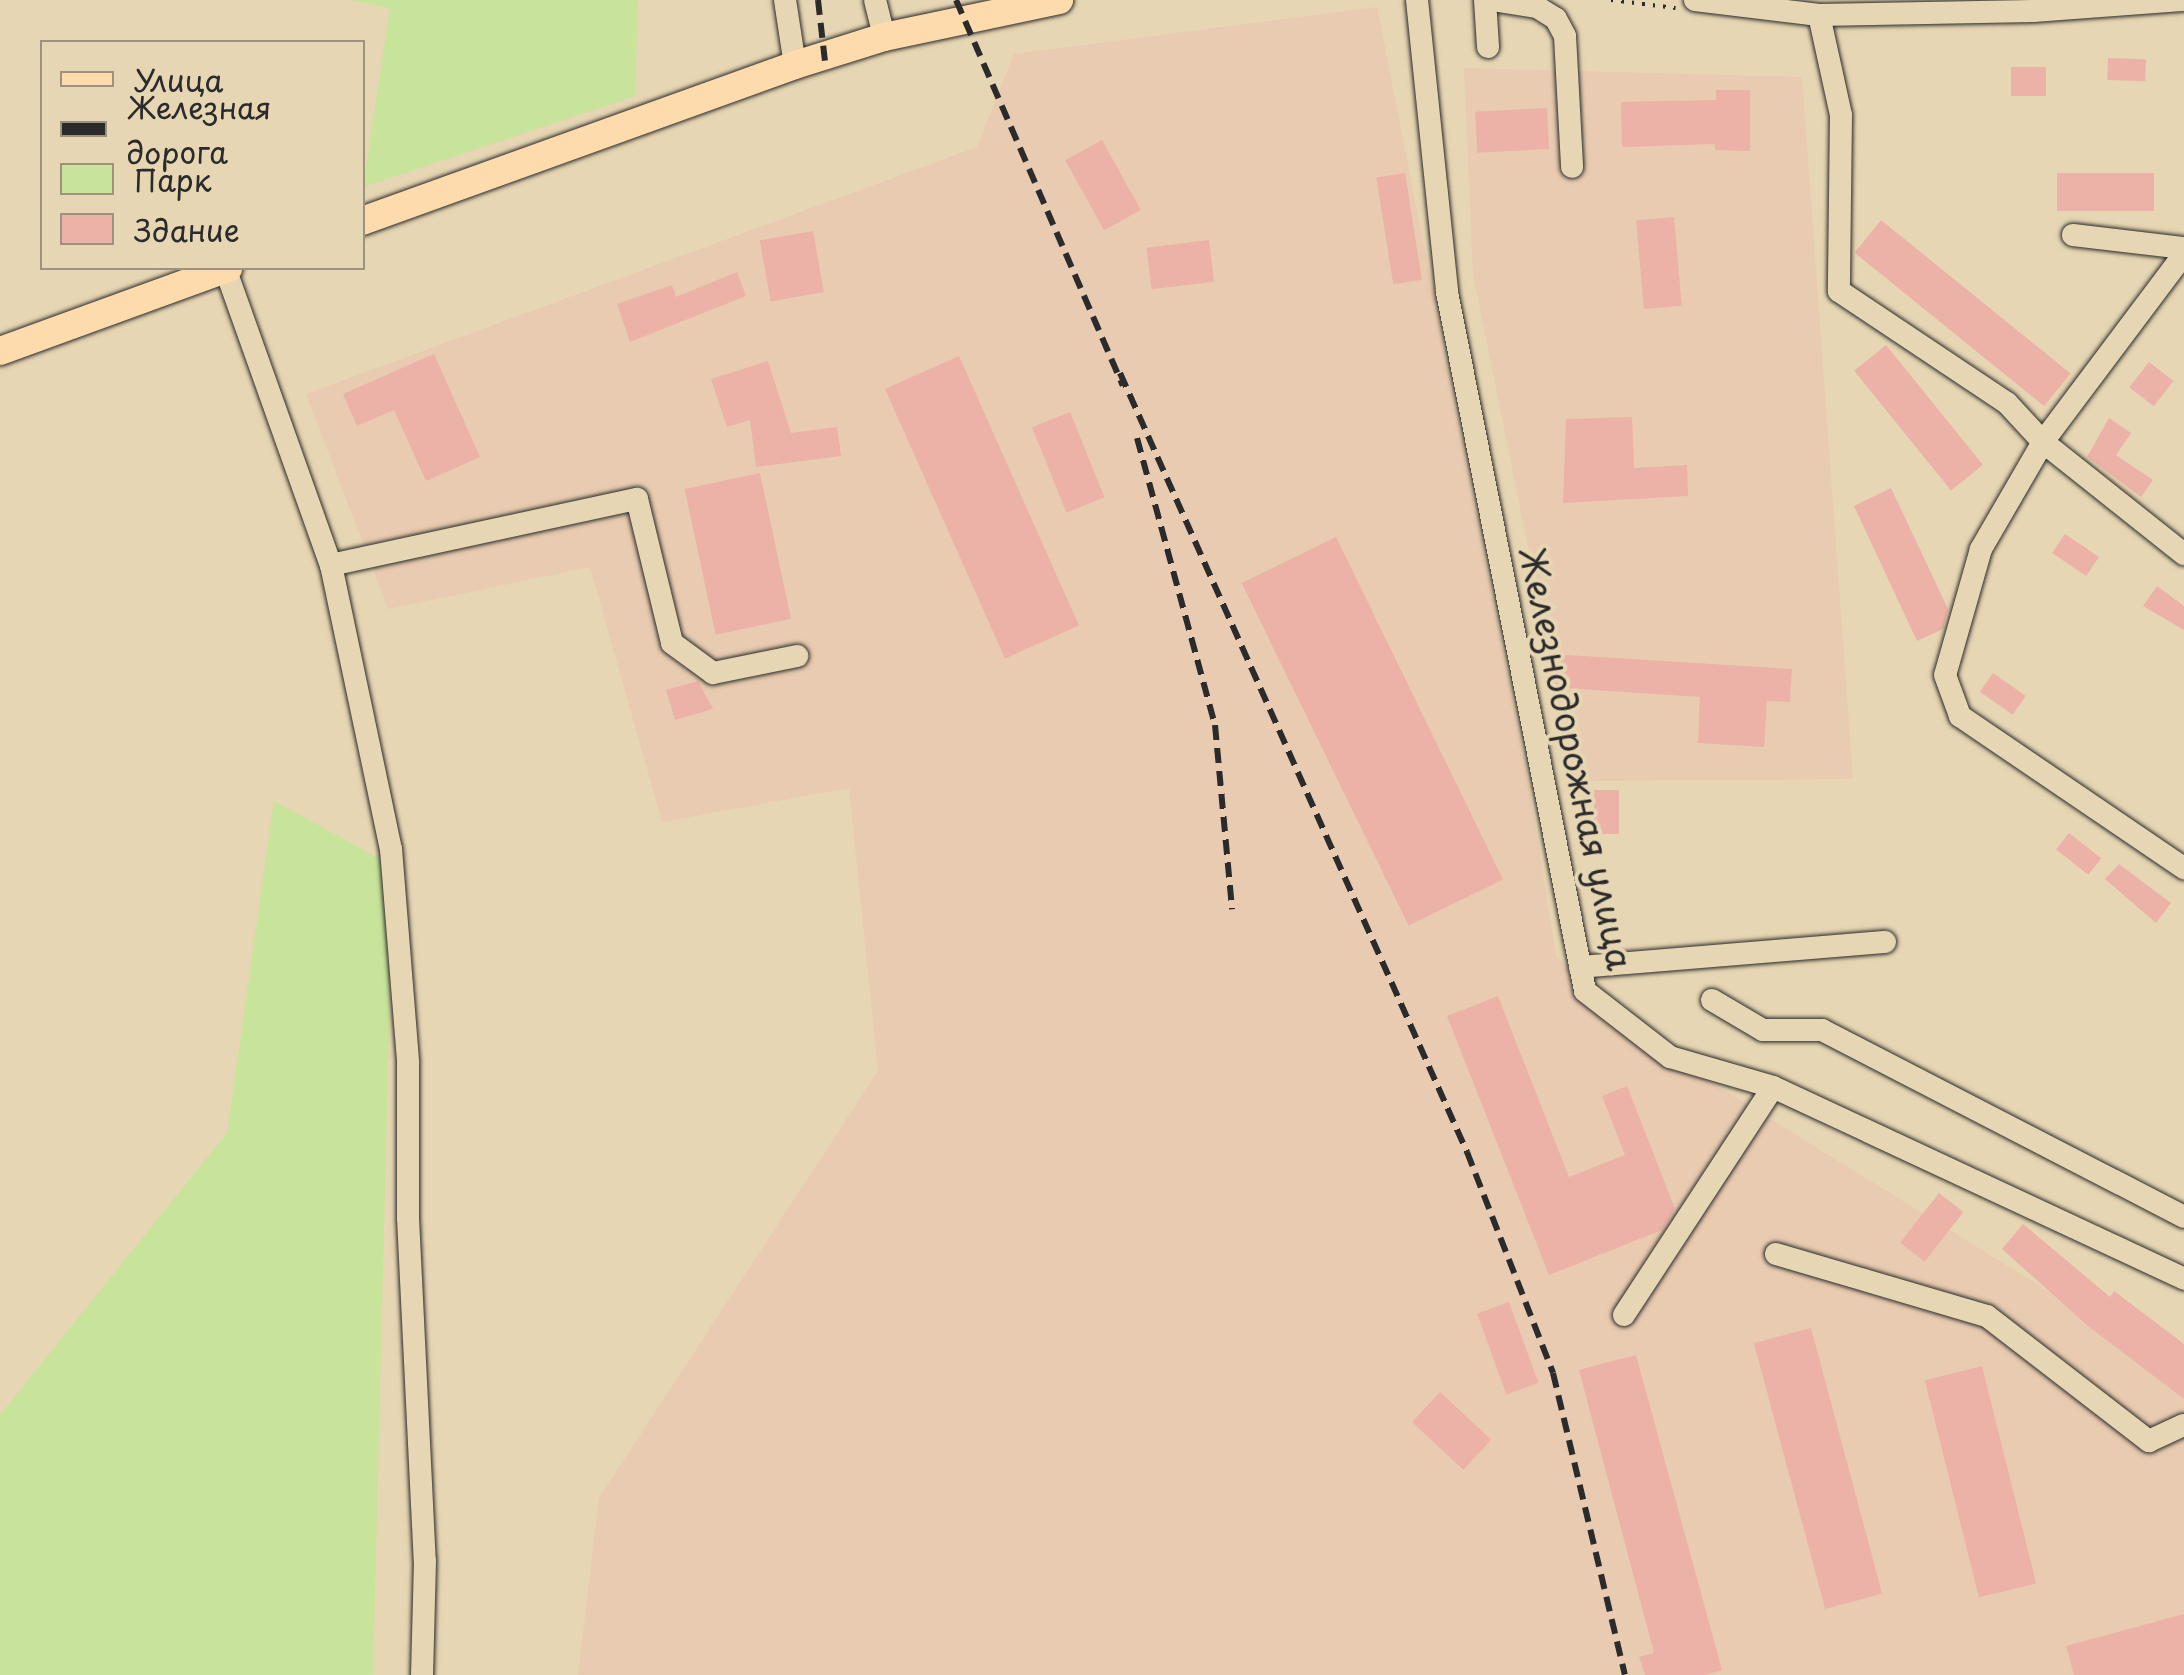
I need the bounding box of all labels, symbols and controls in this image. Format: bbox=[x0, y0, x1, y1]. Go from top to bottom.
legend bbox=[40, 40, 365, 270]
text: Улица bbox=[134, 57, 223, 102]
text: Железная дорога bbox=[127, 84, 272, 174]
text: Парк bbox=[134, 157, 211, 202]
text: Здание bbox=[134, 207, 240, 252]
street label: Железнодорожная улица bbox=[1511, 541, 1643, 975]

